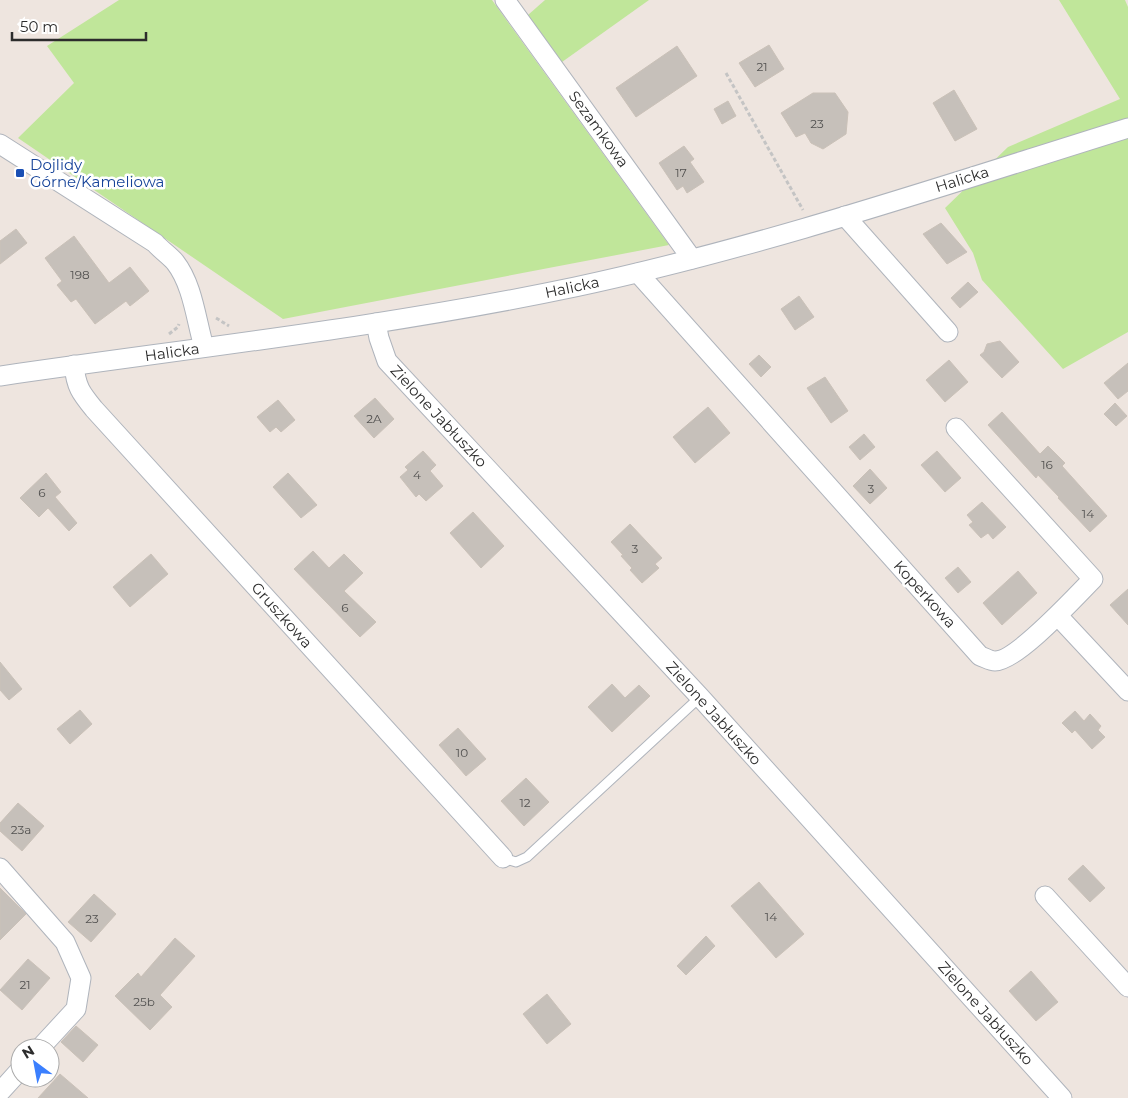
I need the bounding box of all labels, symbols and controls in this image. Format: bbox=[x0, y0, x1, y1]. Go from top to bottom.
scale bar bbox=[12, 10, 146, 42]
text: 50 m bbox=[20, 17, 58, 36]
house number: 21 bbox=[756, 59, 768, 74]
street label: Sezamkowa bbox=[565, 87, 633, 171]
house number: 23 bbox=[810, 116, 824, 131]
place label: Dojlidy Górne/Kameliowa bbox=[30, 155, 164, 191]
street label: Halicka bbox=[933, 162, 991, 196]
house number: 17 bbox=[675, 165, 687, 180]
marker: Dojlidy Górne/Kameliowa bbox=[14, 167, 26, 179]
house number: 198 bbox=[70, 267, 90, 282]
street label: Halicka bbox=[543, 272, 601, 302]
street label: Halicka bbox=[143, 339, 201, 365]
street label: Zielone Jabłuszko bbox=[387, 361, 491, 471]
house number: 2A bbox=[366, 411, 382, 426]
house number: 16 bbox=[1041, 457, 1053, 472]
house number: 4 bbox=[413, 467, 421, 482]
house number: 3 bbox=[868, 481, 875, 496]
house number: 6 bbox=[38, 485, 46, 500]
house number: 14 bbox=[1082, 506, 1094, 521]
house number: 3 bbox=[632, 541, 639, 556]
street label: Koperkowa bbox=[890, 556, 960, 632]
street label: Gruszkowa bbox=[247, 578, 317, 652]
house number: 6 bbox=[341, 600, 349, 615]
street label: Zielone Jabłuszko bbox=[662, 657, 766, 769]
house number: 10 bbox=[456, 745, 468, 760]
house number: 12 bbox=[519, 795, 531, 810]
house number: 23a bbox=[11, 822, 31, 837]
house number: 14 bbox=[765, 909, 777, 924]
house number: 23 bbox=[85, 911, 99, 926]
street label: Zielone Jabłuszko bbox=[934, 957, 1038, 1069]
house number: 21 bbox=[19, 977, 31, 992]
house number: 25b bbox=[133, 994, 155, 1009]
north arrow bbox=[10, 1038, 60, 1088]
text: N bbox=[19, 1041, 38, 1063]

